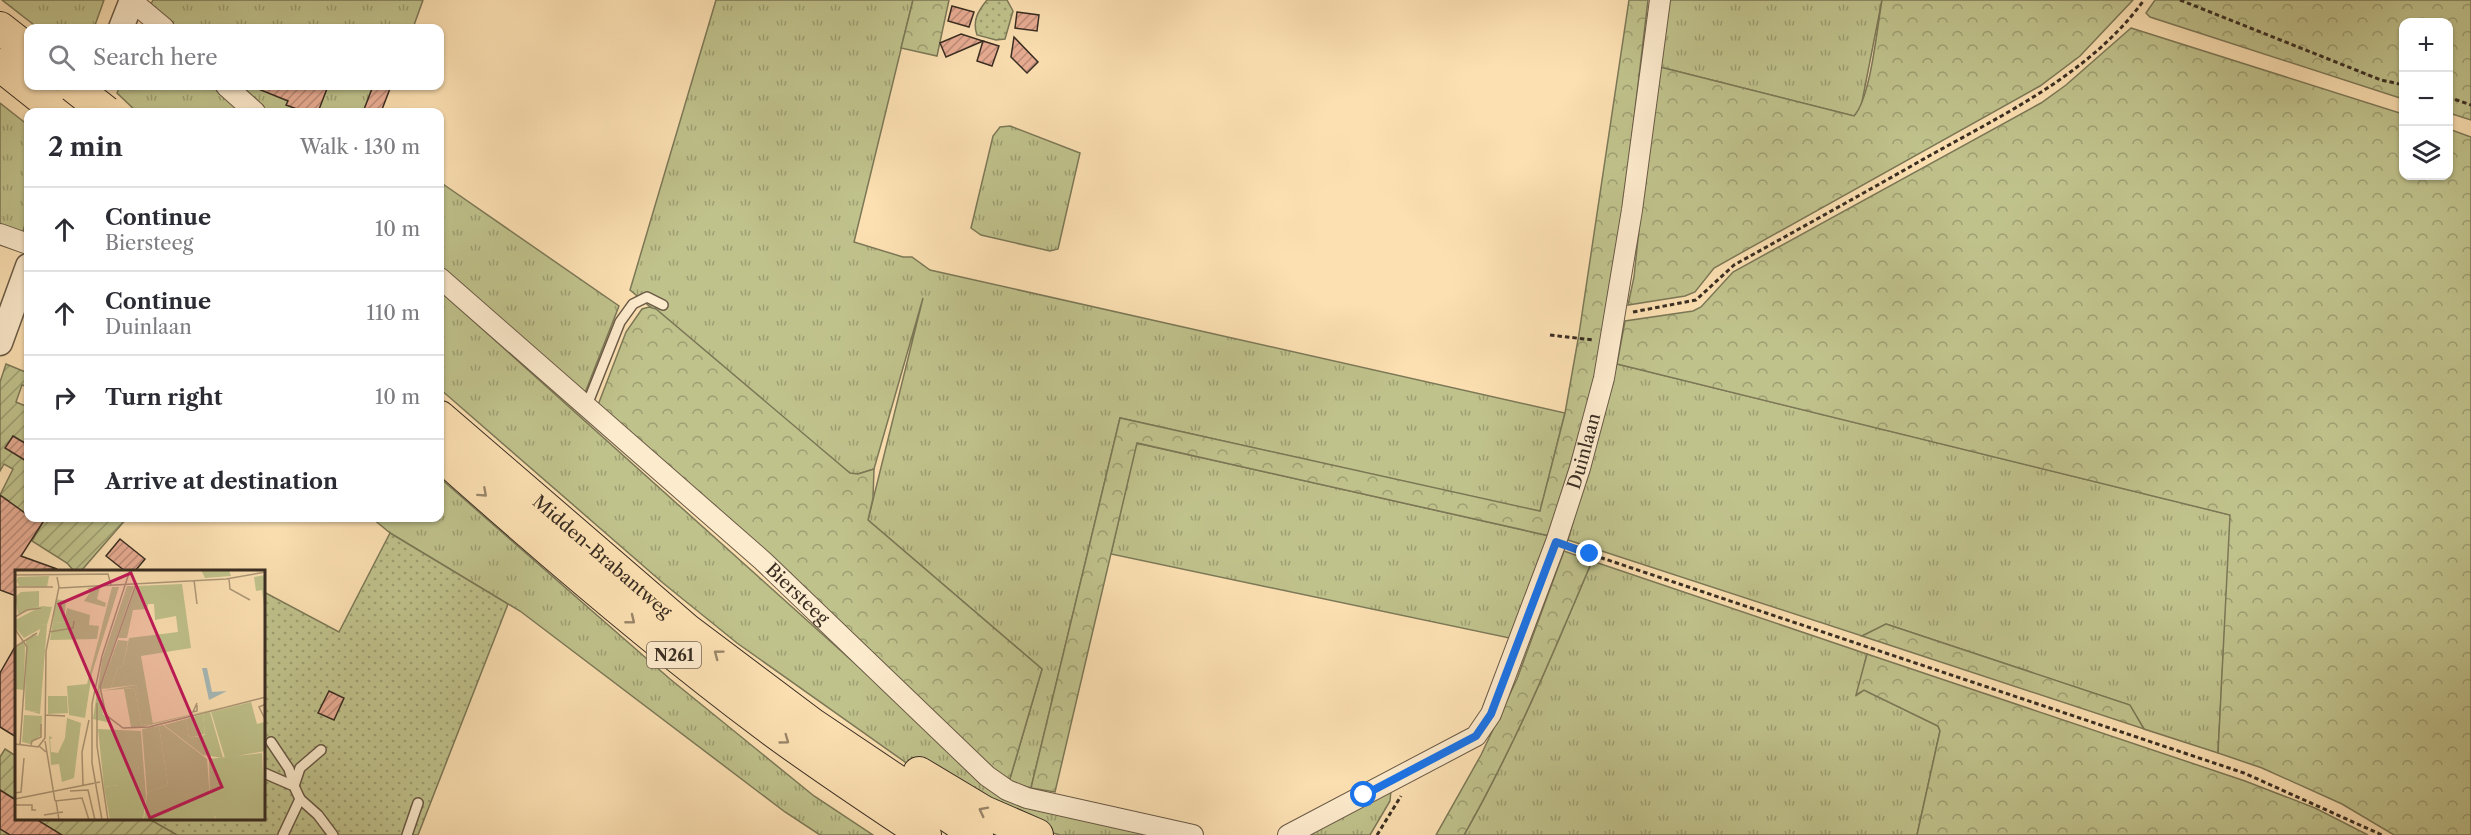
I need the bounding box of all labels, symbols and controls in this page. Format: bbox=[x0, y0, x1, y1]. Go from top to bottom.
map controls bbox=[2399, 18, 2453, 180]
button: + bbox=[2399, 18, 2453, 72]
search box bbox=[24, 24, 444, 90]
icon: search bbox=[45, 41, 78, 74]
text: Search here bbox=[93, 44, 218, 71]
button: − bbox=[2399, 72, 2453, 126]
button: layers bbox=[2399, 126, 2453, 180]
text: 2 min bbox=[48, 131, 123, 163]
text: Walk · 130 m bbox=[300, 135, 420, 159]
text: Continue bbox=[105, 204, 211, 231]
icon: ahead bbox=[48, 213, 81, 246]
text: 10 m bbox=[375, 217, 420, 241]
text: Biersteeg bbox=[105, 231, 193, 255]
text: Continue bbox=[105, 288, 211, 315]
icon: ahead bbox=[48, 297, 81, 330]
text: 110 m bbox=[367, 301, 420, 325]
text: Duinlaan bbox=[105, 315, 192, 339]
icon: right bbox=[48, 381, 81, 414]
text: Turn right bbox=[105, 384, 223, 411]
text: 10 m bbox=[375, 385, 420, 409]
street label: Duinlaan bbox=[1563, 411, 1605, 492]
icon: arrive bbox=[48, 465, 81, 498]
text: Arrive at destination bbox=[105, 468, 338, 495]
one-way arrow bbox=[476, 486, 487, 497]
street label: Midden-Brabantweg bbox=[528, 491, 677, 623]
route end bbox=[1576, 540, 1602, 566]
street label: Biersteeg bbox=[761, 558, 834, 630]
inset map bbox=[15, 570, 266, 820]
one-way arrow bbox=[624, 612, 635, 623]
road number: N261 bbox=[647, 642, 701, 668]
one-way arrow bbox=[714, 650, 725, 661]
one-way arrow bbox=[778, 732, 789, 743]
route start bbox=[1350, 781, 1376, 807]
one-way arrow bbox=[979, 807, 990, 818]

